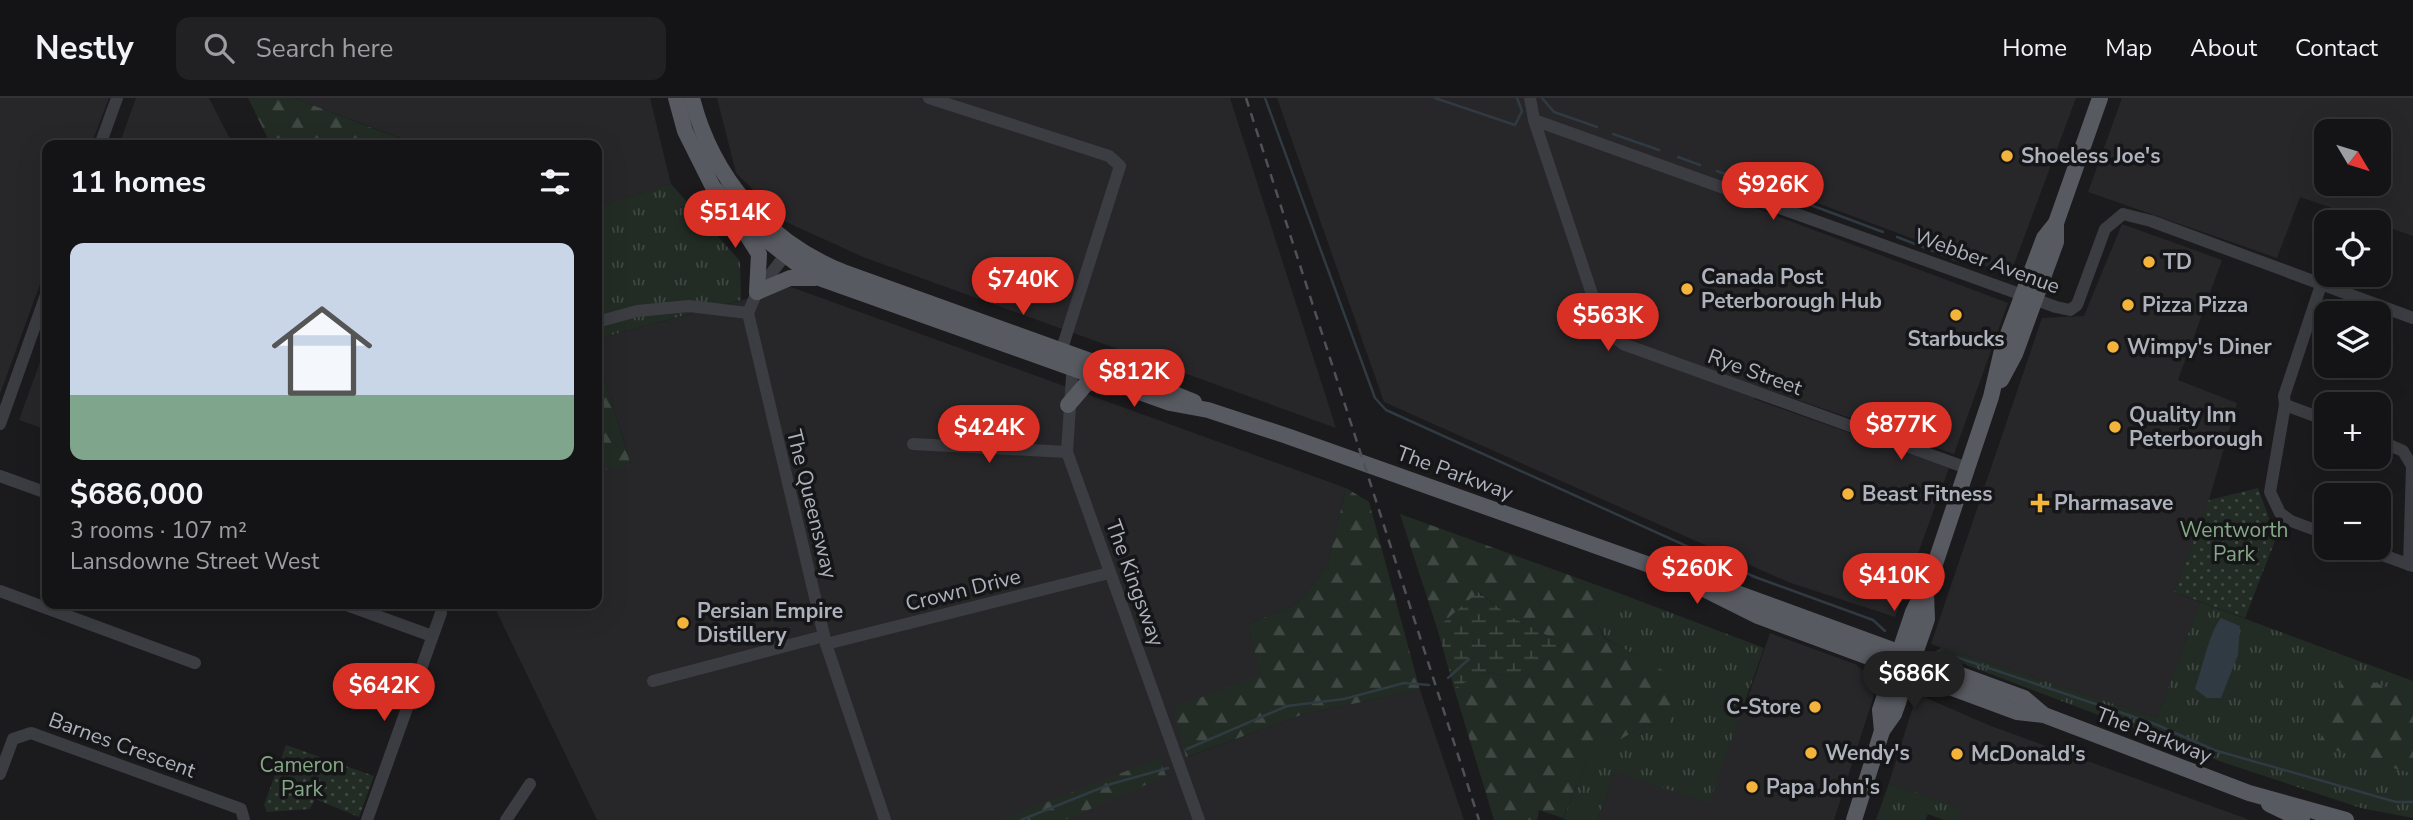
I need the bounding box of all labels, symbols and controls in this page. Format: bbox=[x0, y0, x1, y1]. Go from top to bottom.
search box bbox=[176, 17, 666, 80]
text: Nestly bbox=[35, 26, 134, 71]
icon: search bbox=[200, 29, 238, 67]
text: Search here bbox=[256, 31, 393, 66]
text: Home bbox=[2002, 32, 2067, 64]
text: Map bbox=[2105, 32, 2152, 64]
text: About bbox=[2190, 32, 2257, 64]
text: Contact bbox=[2295, 32, 2378, 64]
north arrow bbox=[2314, 119, 2390, 196]
map controls bbox=[2314, 119, 2391, 560]
place label: Shoeless Joe's bbox=[2021, 142, 2160, 170]
marker: Shoeless Joe's bbox=[1999, 148, 2015, 164]
text: 11 homes bbox=[70, 162, 206, 203]
pin: $926K bbox=[1724, 162, 1822, 222]
icon: filters bbox=[536, 163, 574, 201]
text: $926K bbox=[1738, 169, 1808, 200]
pin: $514K bbox=[686, 190, 784, 250]
text: $514K bbox=[700, 197, 770, 228]
button: locate bbox=[2314, 210, 2391, 287]
street label: Webber Avenue bbox=[1910, 222, 2064, 300]
place label: TD bbox=[2163, 248, 2192, 276]
marker: TD bbox=[2141, 254, 2157, 270]
pin: $740K bbox=[974, 258, 1072, 317]
place label: Canada Post Peterborough Hub bbox=[1701, 263, 1882, 315]
text: $740K bbox=[988, 264, 1058, 295]
marker: Canada Post Peterborough Hub bbox=[1679, 281, 1695, 297]
icon: home bbox=[259, 288, 385, 414]
place label: Pizza Pizza bbox=[2142, 291, 2248, 319]
pin: $563K bbox=[1559, 294, 1657, 353]
marker: Pizza Pizza bbox=[2120, 297, 2136, 313]
text: $563K bbox=[1573, 300, 1643, 331]
button: layers bbox=[2314, 301, 2391, 378]
marker: Starbucks bbox=[1948, 307, 1964, 323]
place label: Starbucks bbox=[1908, 325, 2004, 353]
place label: Wimpy's Diner bbox=[2127, 333, 2273, 361]
marker: Wimpy's Diner bbox=[2105, 339, 2121, 355]
street label: Rye Street bbox=[1704, 342, 1807, 402]
pin: $812K bbox=[1085, 350, 1183, 409]
text: $812K bbox=[1099, 356, 1169, 387]
button: + bbox=[2314, 392, 2391, 469]
place label: Quality Inn Peterborough bbox=[2129, 401, 2263, 453]
pin: $877K bbox=[1852, 402, 1950, 462]
pin: $424K bbox=[940, 406, 1038, 465]
text: $877K bbox=[1866, 409, 1936, 440]
text: $424K bbox=[954, 412, 1024, 443]
marker: Quality Inn Peterborough bbox=[2107, 419, 2123, 435]
street label: The Queensway bbox=[780, 427, 844, 582]
street label: The Parkway bbox=[1393, 439, 1517, 507]
text: $686,000 bbox=[70, 474, 203, 515]
place label: Beast Fitness bbox=[1862, 480, 1993, 508]
button: − bbox=[2314, 483, 2391, 560]
marker: Beast Fitness bbox=[1840, 486, 1856, 502]
place label: Pharmasave bbox=[2054, 489, 2173, 517]
marker: Pharmasave bbox=[2032, 495, 2048, 511]
text: 3 rooms · 107 m² bbox=[70, 515, 247, 546]
street label: The Kingsway bbox=[1099, 516, 1171, 650]
park label: Wentworth Park bbox=[2179, 516, 2289, 568]
text: Lansdowne Street West bbox=[70, 546, 319, 577]
pin: $260K bbox=[1648, 546, 1746, 606]
text: $260K bbox=[1662, 553, 1732, 584]
pin: $410K bbox=[1845, 554, 1943, 613]
text: $410K bbox=[1859, 560, 1929, 591]
street label: Crown Drive bbox=[902, 562, 1024, 618]
place label: Persian Empire Distillery bbox=[697, 597, 843, 649]
marker: Persian Empire Distillery bbox=[675, 615, 691, 631]
pin: $686K bbox=[1865, 652, 1963, 711]
text: $686K bbox=[1879, 658, 1949, 689]
pin: $642K bbox=[335, 664, 433, 723]
text: $642K bbox=[349, 670, 419, 701]
place label: C-Store bbox=[1726, 693, 1801, 721]
marker: C-Store bbox=[1807, 699, 1823, 715]
street label: The Parkway bbox=[2092, 700, 2216, 770]
street label: Barnes Crescent bbox=[45, 705, 200, 785]
place label: Wendy's bbox=[1825, 739, 1910, 767]
place label: McDonald's bbox=[1971, 740, 2086, 768]
marker: Wendy's bbox=[1803, 745, 1819, 761]
marker: McDonald's bbox=[1949, 746, 1965, 762]
park label: Cameron Park bbox=[259, 751, 345, 803]
place label: Papa John's bbox=[1766, 773, 1880, 801]
marker: Papa John's bbox=[1744, 779, 1760, 795]

